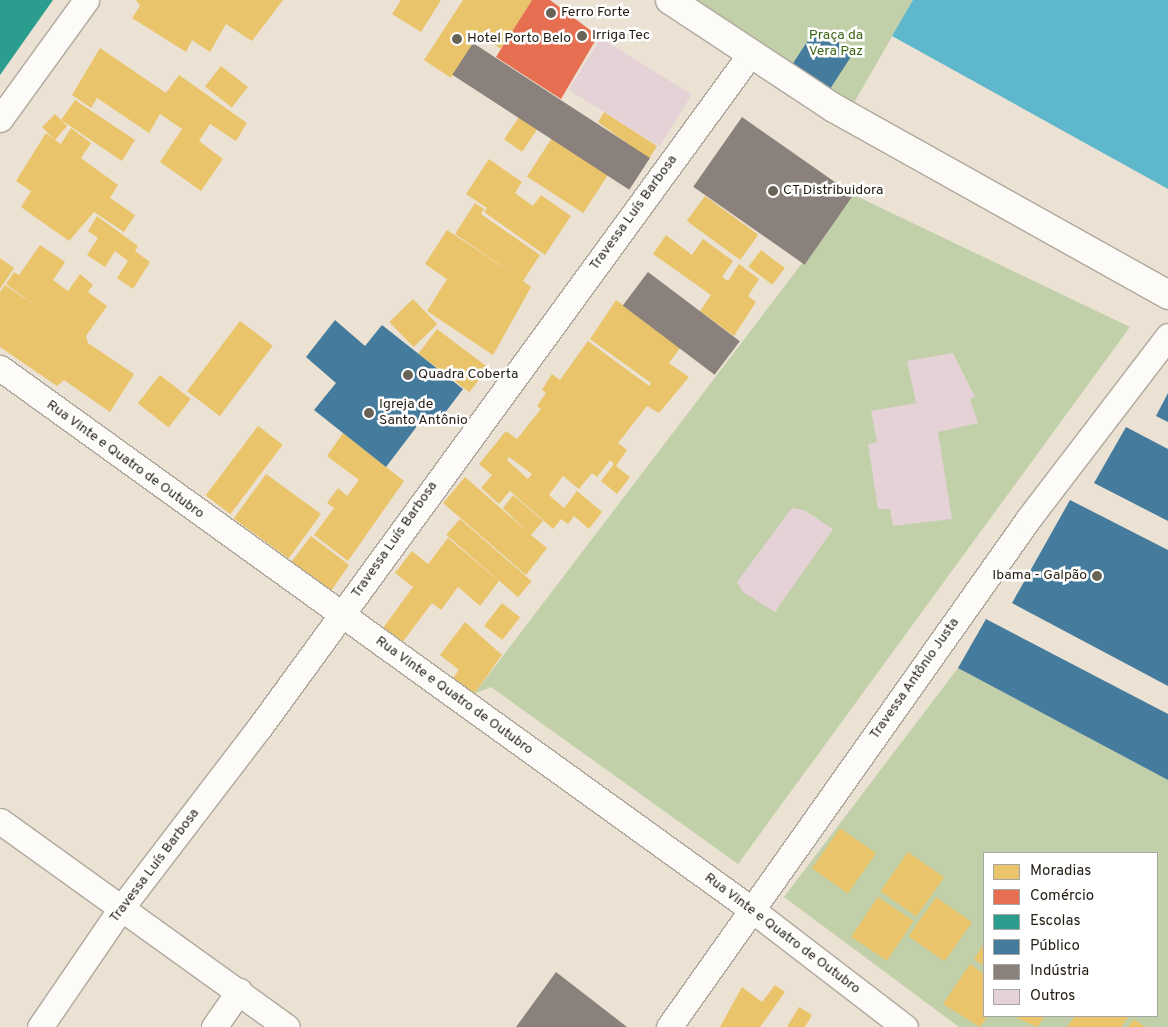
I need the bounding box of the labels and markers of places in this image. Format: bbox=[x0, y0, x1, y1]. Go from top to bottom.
place label: Ferro Forte bbox=[561, 5, 630, 21]
marker: Ferro Forte bbox=[545, 7, 557, 19]
place label: Irriga Tec bbox=[592, 28, 651, 44]
marker: Irriga Tec bbox=[576, 30, 588, 42]
place label: Hotel Porto Belo bbox=[467, 31, 571, 47]
marker: Hotel Porto Belo bbox=[451, 33, 463, 45]
place label: CT Distribuidora bbox=[783, 183, 884, 199]
marker: CT Distribuidora bbox=[767, 185, 779, 197]
place label: Quadra Coberta bbox=[418, 367, 518, 383]
marker: Quadra Coberta bbox=[402, 369, 414, 381]
place label: Igreja de Santo Antônio bbox=[379, 397, 468, 430]
marker: Igreja de Santo Antônio bbox=[363, 407, 375, 419]
place label: Ibama - Galpão bbox=[992, 568, 1087, 584]
marker: Ibama - Galpão bbox=[1091, 570, 1103, 582]

